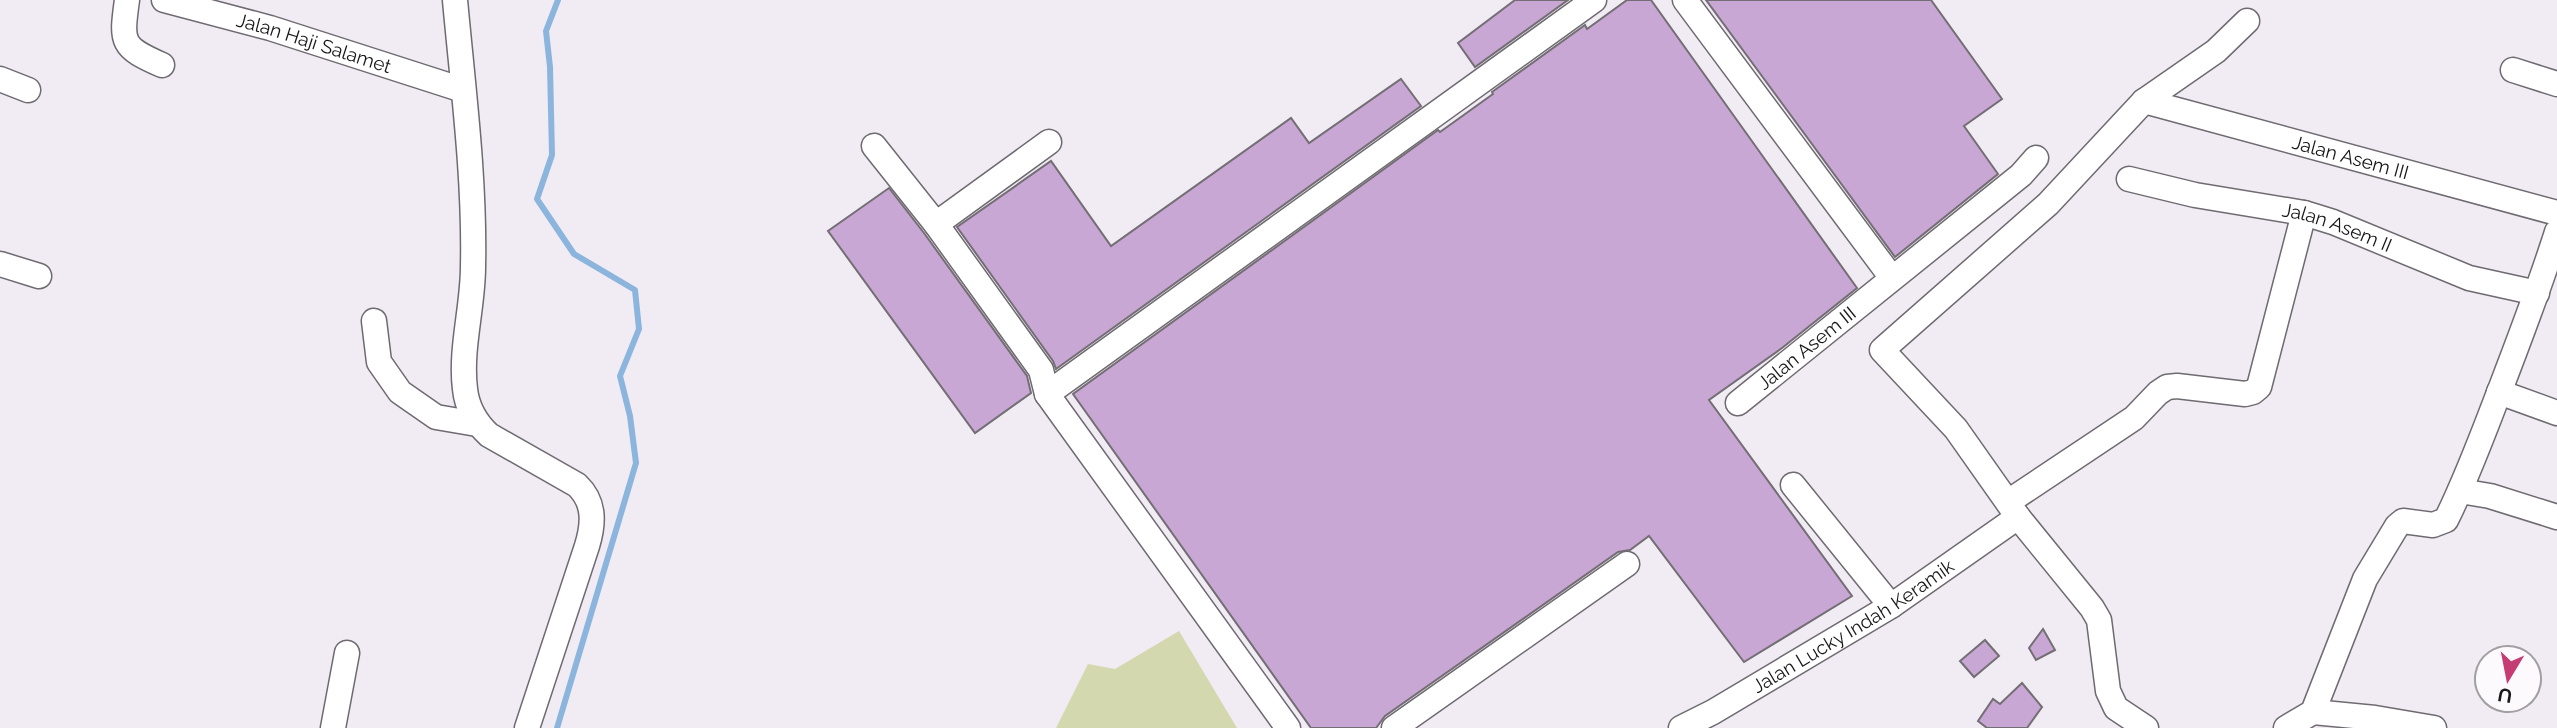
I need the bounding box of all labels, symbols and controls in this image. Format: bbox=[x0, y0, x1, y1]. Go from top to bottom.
street label: Jalan Haji Salamet bbox=[234, 9, 395, 77]
street label: Jalan Asem III bbox=[2290, 131, 2411, 183]
street label: Jalan Asem II bbox=[2281, 199, 2395, 256]
street label: Jalan Asem III bbox=[1753, 302, 1860, 394]
street label: Jalan Lucky Indah Keramik bbox=[1748, 555, 1958, 697]
north arrow bbox=[2473, 644, 2543, 714]
text: U bbox=[2496, 684, 2514, 708]

